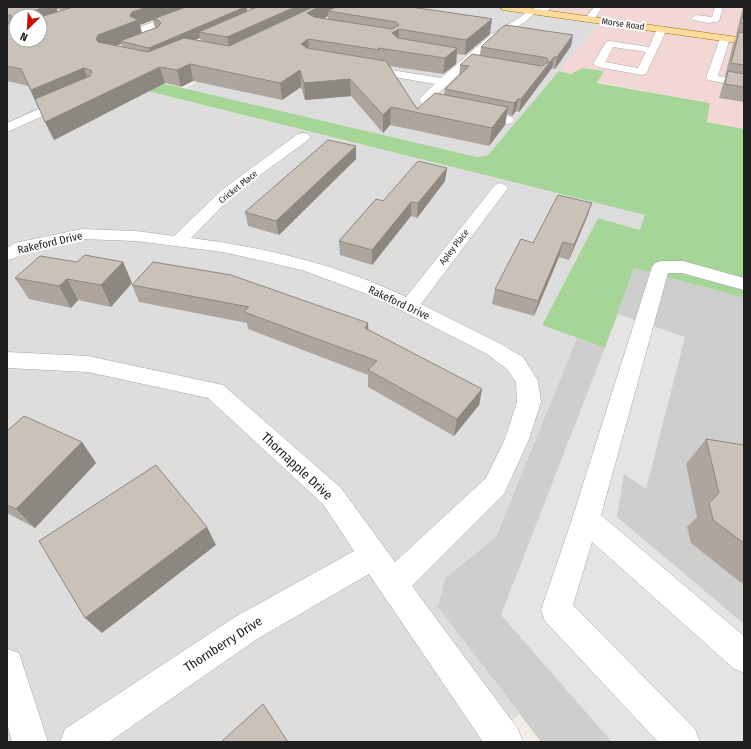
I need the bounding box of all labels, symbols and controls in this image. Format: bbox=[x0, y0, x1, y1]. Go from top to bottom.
north arrow bbox=[8, 8, 48, 48]
street label: Morse Road bbox=[601, 16, 645, 32]
text: N bbox=[18, 29, 30, 44]
street label: Cricket Place bbox=[217, 168, 260, 206]
street label: Apley Place bbox=[437, 227, 471, 267]
street label: Rakeford Drive bbox=[16, 229, 84, 257]
street label: Rakeford Drive bbox=[366, 283, 432, 323]
street label: Thornapple Drive bbox=[258, 429, 336, 503]
street label: Thornberry Drive bbox=[181, 613, 265, 675]

